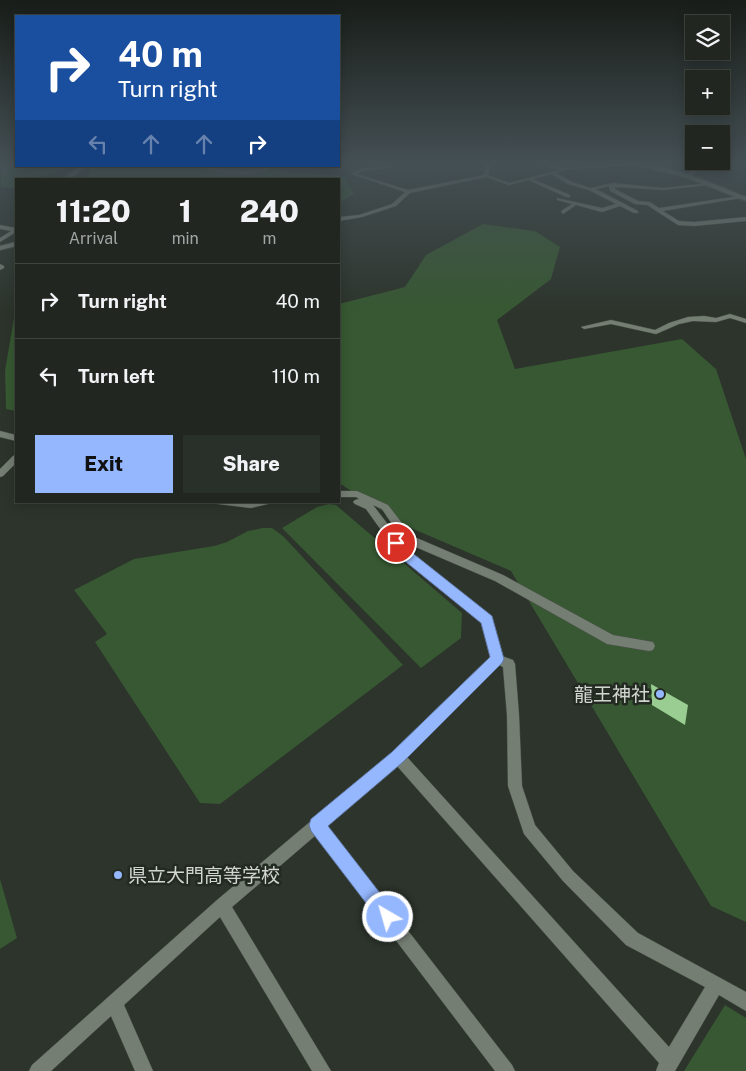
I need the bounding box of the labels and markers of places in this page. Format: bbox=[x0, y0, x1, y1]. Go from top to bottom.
pin bbox=[375, 522, 417, 564]
place label: 龍王神社 bbox=[574, 683, 650, 705]
marker: 龍王神社 bbox=[654, 688, 666, 700]
place label: 県立大門高等学校 bbox=[128, 864, 280, 886]
marker: 県立大門高等学校 bbox=[112, 869, 124, 881]

